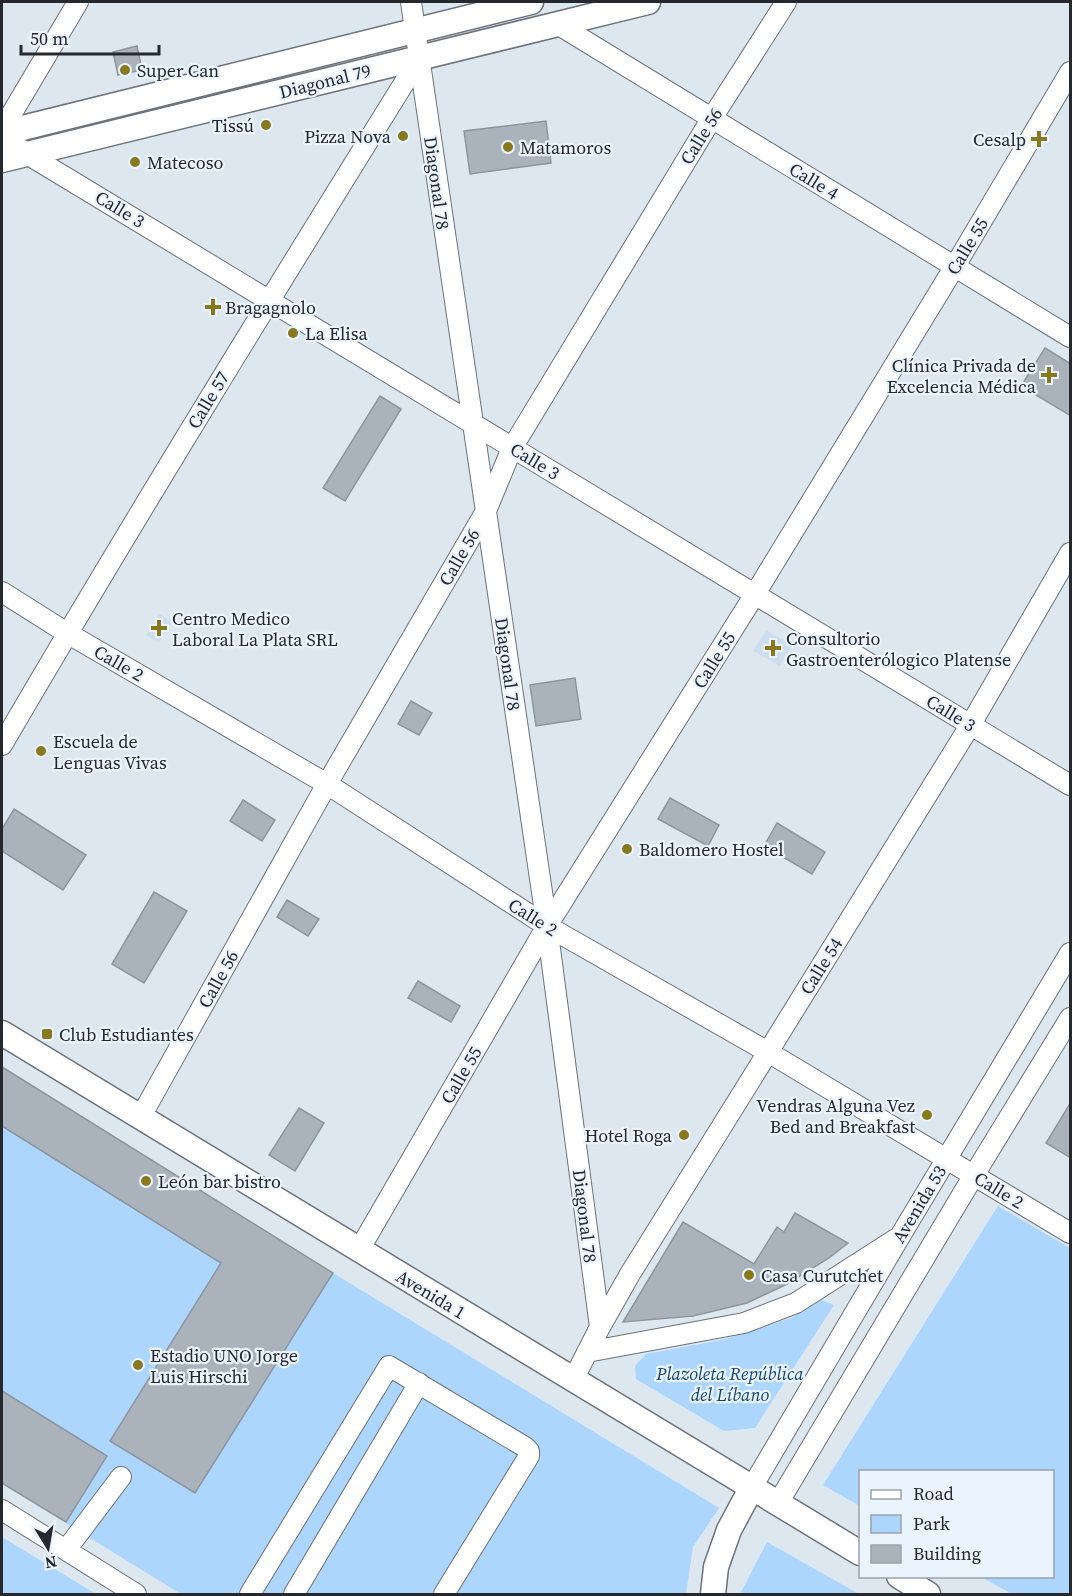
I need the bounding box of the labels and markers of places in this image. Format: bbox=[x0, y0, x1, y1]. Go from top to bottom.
place label: Super Can bbox=[137, 58, 219, 83]
marker: Super Can bbox=[118, 63, 132, 77]
place label: Tissú bbox=[212, 113, 254, 138]
marker: Tissú bbox=[259, 118, 273, 132]
place label: Pizza Nova bbox=[304, 124, 392, 149]
place label: Cesalp bbox=[973, 127, 1026, 152]
marker: Pizza Nova bbox=[396, 129, 410, 143]
marker: Cesalp bbox=[1030, 130, 1048, 148]
place label: Matamoros bbox=[520, 135, 611, 160]
marker: Matamoros bbox=[501, 140, 515, 154]
place label: Matecoso bbox=[147, 150, 224, 175]
marker: Matecoso bbox=[128, 155, 142, 169]
place label: Bragagnolo bbox=[225, 295, 316, 320]
marker: Bragagnolo bbox=[206, 300, 220, 314]
place label: La Elisa bbox=[305, 321, 368, 346]
marker: La Elisa bbox=[286, 326, 300, 340]
place label: Clínica Privada de Excelencia Médica bbox=[887, 353, 1037, 399]
marker: Clínica Privada de Excelencia Médica bbox=[1040, 366, 1058, 384]
place label: Centro Medico Laboral La Plata SRL bbox=[172, 606, 338, 652]
marker: Centro Medico Laboral La Plata SRL bbox=[150, 619, 168, 637]
place label: Consultorio Gastroenterólogico Platense bbox=[786, 626, 1011, 672]
marker: Consultorio Gastroenterólogico Platense bbox=[764, 639, 782, 657]
place label: Escuela de Lenguas Vivas bbox=[53, 729, 167, 775]
marker: Escuela de Lenguas Vivas bbox=[34, 744, 48, 758]
place label: Baldomero Hostel bbox=[639, 837, 784, 862]
marker: Baldomero Hostel bbox=[620, 842, 634, 856]
place label: Club Estudiantes bbox=[59, 1022, 194, 1047]
marker: Club Estudiantes bbox=[40, 1027, 54, 1041]
place label: Vendras Alguna Vez Bed and Breakfast bbox=[756, 1093, 915, 1139]
marker: Vendras Alguna Vez Bed and Breakfast bbox=[920, 1108, 934, 1122]
place label: Hotel Roga bbox=[585, 1123, 673, 1148]
marker: Hotel Roga bbox=[677, 1128, 691, 1142]
place label: León bar bistro bbox=[158, 1169, 281, 1194]
marker: León bar bistro bbox=[139, 1174, 153, 1188]
place label: Casa Curutchet bbox=[761, 1263, 883, 1288]
marker: Casa Curutchet bbox=[742, 1268, 756, 1282]
place label: Estadio UNO Jorge Luis Hirschi bbox=[150, 1343, 298, 1389]
marker: Estadio UNO Jorge Luis Hirschi bbox=[131, 1358, 145, 1372]

